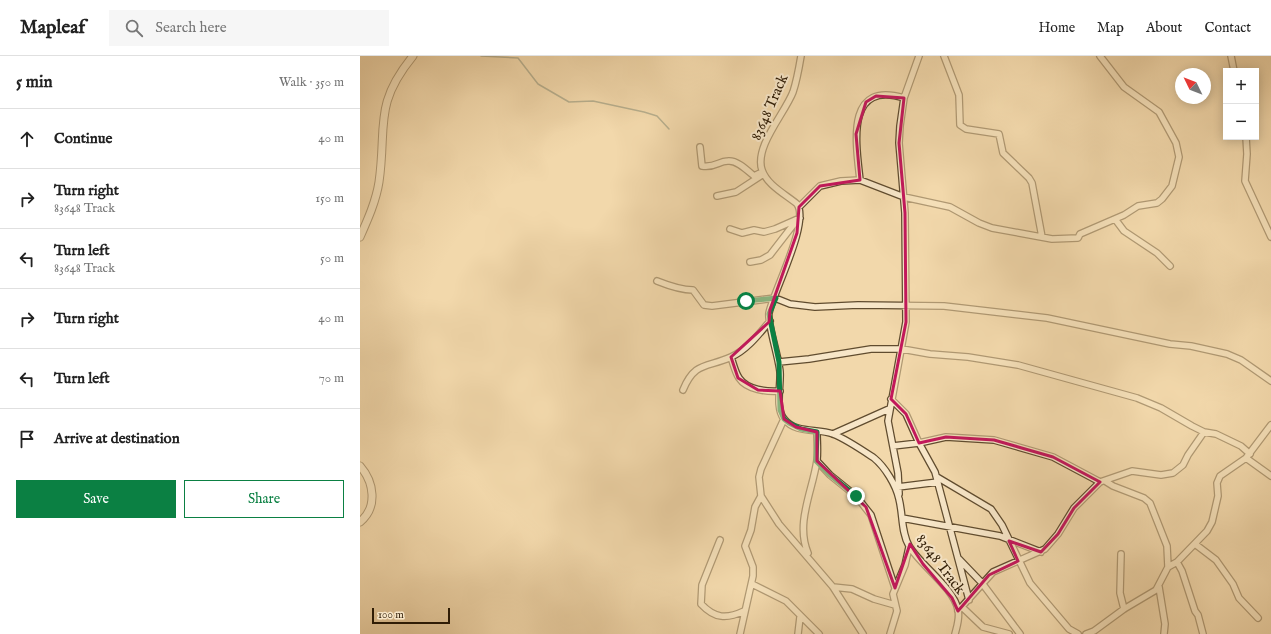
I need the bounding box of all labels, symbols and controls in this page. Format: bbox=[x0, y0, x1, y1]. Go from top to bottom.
search box bbox=[109, 10, 389, 46]
text: Mapleaf bbox=[20, 16, 85, 40]
icon: search bbox=[123, 17, 145, 39]
text: Search here bbox=[155, 18, 227, 37]
text: Home bbox=[1039, 19, 1075, 37]
text: Map bbox=[1097, 19, 1124, 37]
text: About bbox=[1146, 19, 1182, 37]
text: Contact bbox=[1204, 19, 1251, 37]
north arrow bbox=[1175, 68, 1211, 104]
map controls bbox=[1223, 68, 1259, 140]
button: + bbox=[1223, 68, 1259, 104]
street label: 83648 Track bbox=[746, 70, 793, 143]
text: 5 min bbox=[16, 72, 53, 93]
text: Walk · 350 m bbox=[279, 74, 344, 91]
button: − bbox=[1223, 104, 1259, 140]
icon: ahead bbox=[16, 128, 38, 150]
text: Continue bbox=[54, 129, 112, 148]
text: 40 m bbox=[318, 130, 344, 147]
text: Turn right bbox=[54, 181, 119, 200]
icon: right bbox=[16, 188, 38, 210]
text: 150 m bbox=[315, 190, 344, 207]
text: 83648 Track bbox=[54, 200, 115, 217]
text: Turn left bbox=[54, 241, 110, 260]
icon: left bbox=[16, 248, 38, 270]
text: 50 m bbox=[320, 250, 344, 267]
text: 83648 Track bbox=[54, 260, 115, 277]
route start bbox=[737, 292, 755, 310]
icon: right bbox=[16, 308, 38, 330]
text: Turn right bbox=[54, 309, 119, 328]
text: 40 m bbox=[318, 310, 344, 327]
icon: left bbox=[16, 368, 38, 390]
text: Turn left bbox=[54, 369, 110, 388]
text: 70 m bbox=[319, 370, 344, 387]
icon: arrive bbox=[16, 428, 38, 450]
text: Arrive at destination bbox=[54, 429, 180, 448]
button: Save bbox=[16, 480, 176, 518]
button: Share bbox=[184, 480, 344, 518]
route end bbox=[847, 487, 865, 505]
street label: 83648 Track bbox=[912, 530, 970, 599]
scale bar bbox=[372, 606, 450, 625]
text: 100 m bbox=[378, 608, 404, 622]

